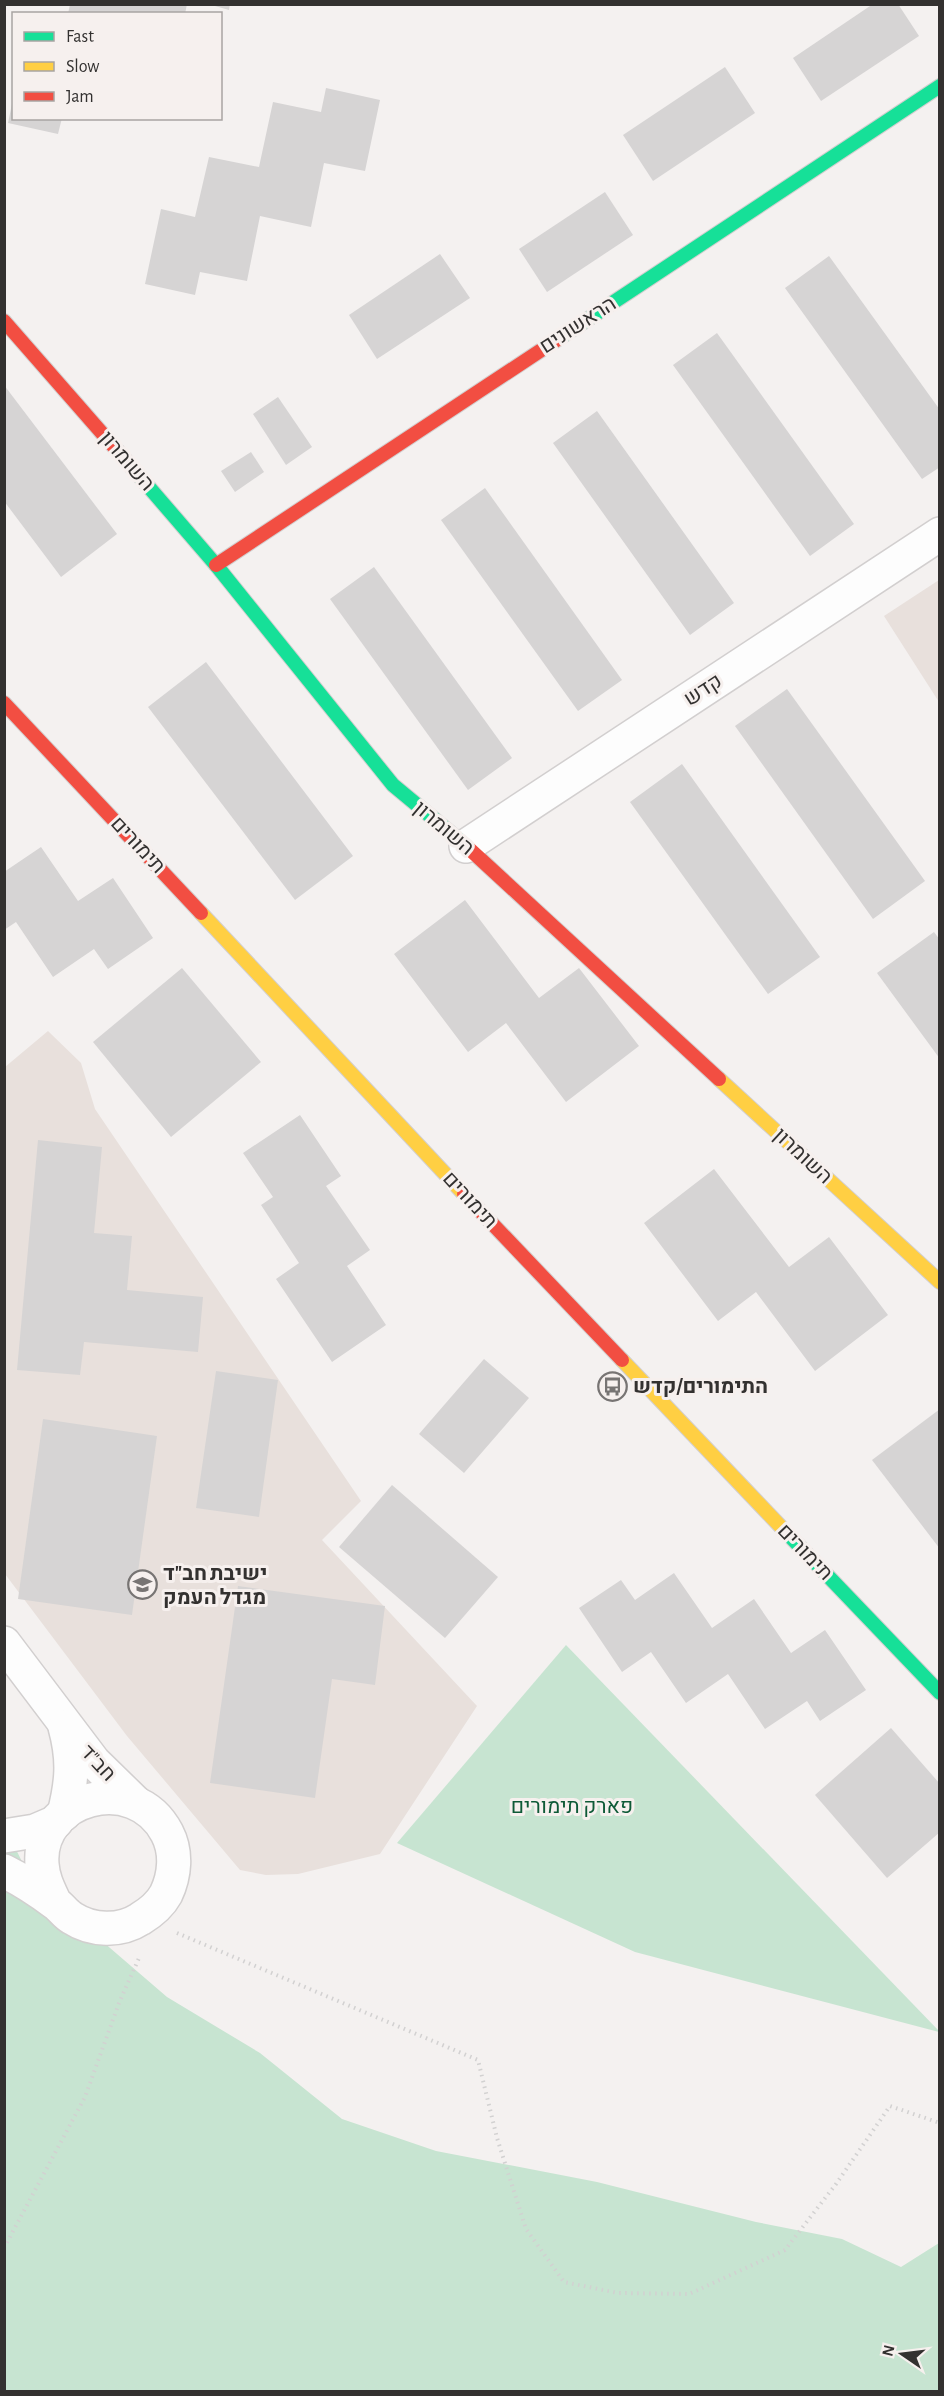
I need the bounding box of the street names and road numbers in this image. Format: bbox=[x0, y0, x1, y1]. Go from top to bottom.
street label: הראשונים bbox=[536, 293, 620, 357]
street label: השומרון bbox=[96, 427, 158, 495]
street label: קדש bbox=[680, 670, 726, 710]
street label: השומרון bbox=[410, 797, 478, 859]
street label: תימורים bbox=[107, 813, 169, 877]
street label: השומרון bbox=[770, 1124, 836, 1188]
street label: תימורים bbox=[439, 1168, 501, 1232]
street label: תימורים bbox=[773, 1520, 837, 1584]
street label: חב"ד bbox=[76, 1741, 120, 1785]

